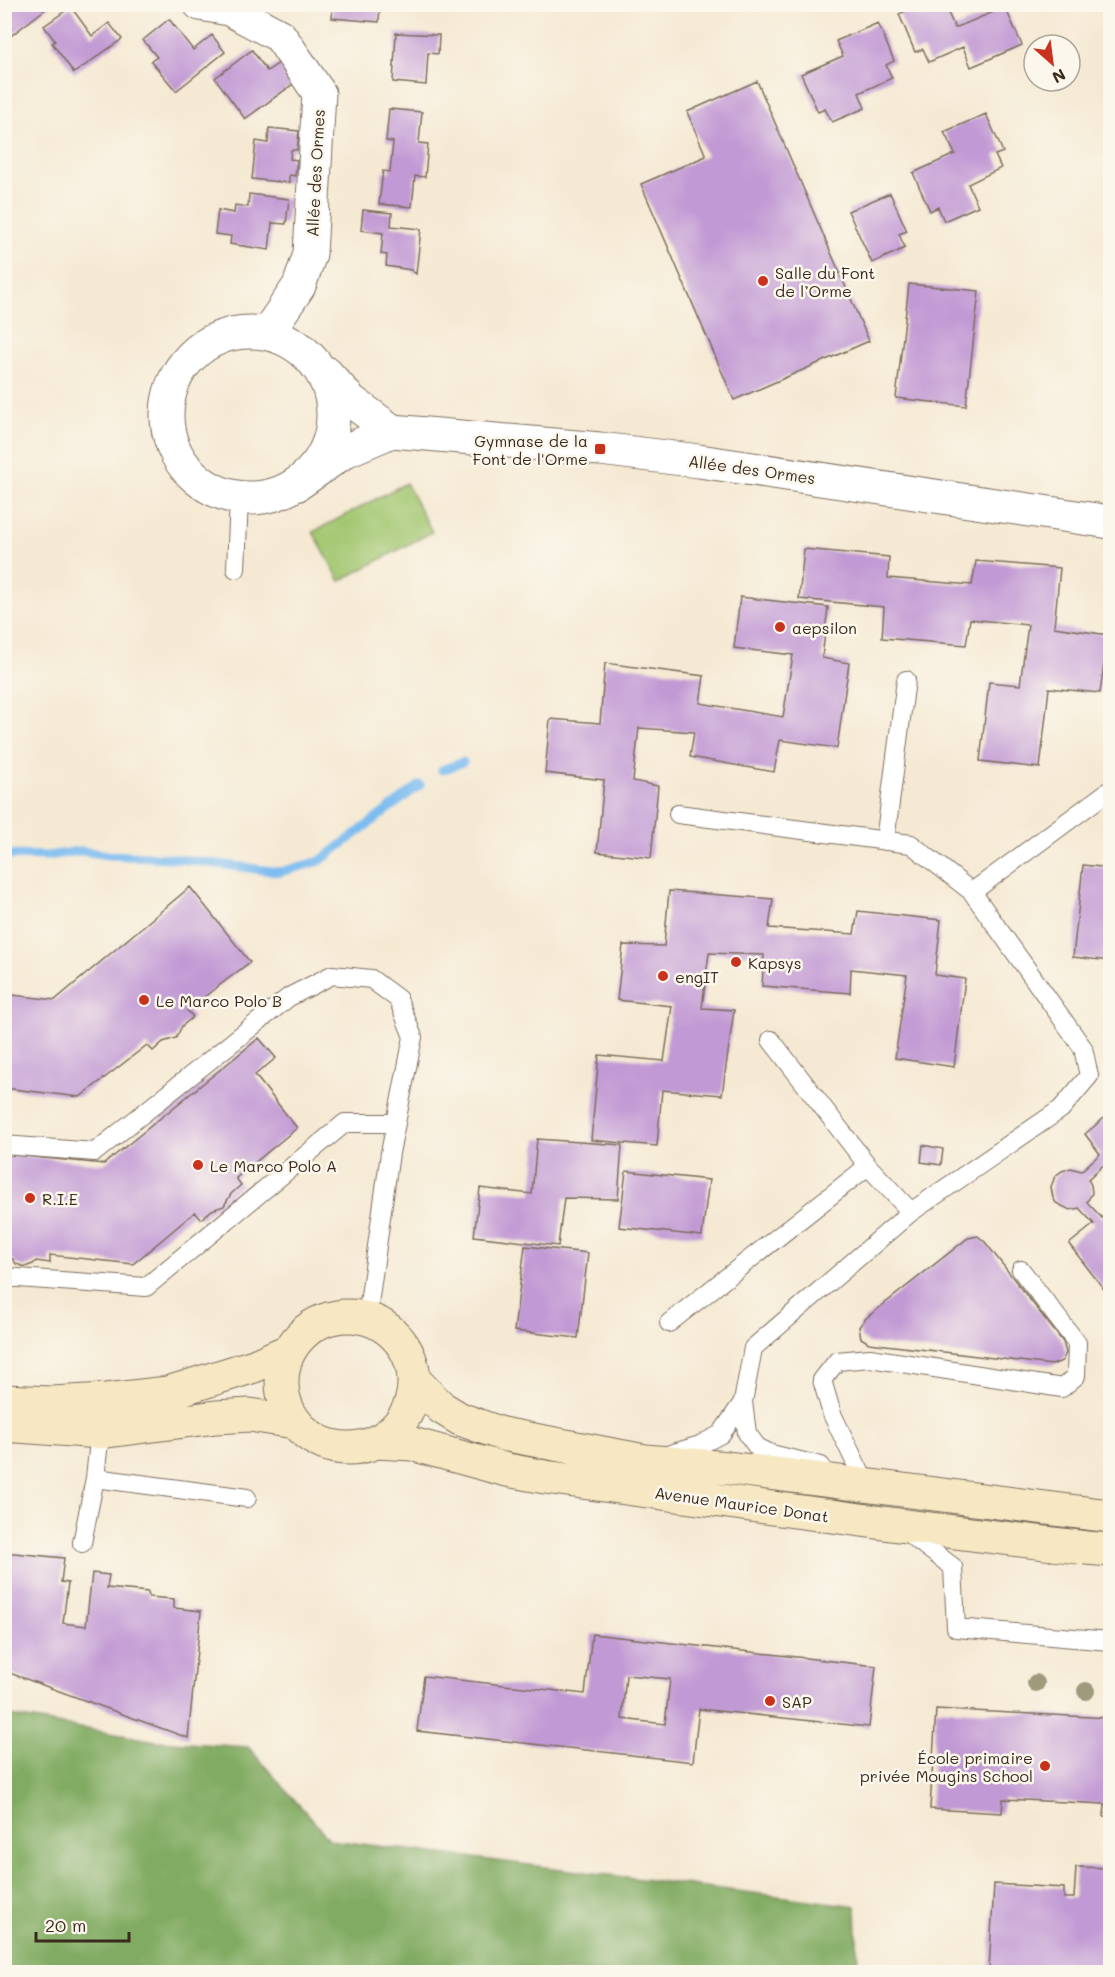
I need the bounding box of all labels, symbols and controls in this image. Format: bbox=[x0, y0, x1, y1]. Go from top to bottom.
north arrow bbox=[1022, 33, 1082, 93]
text: N bbox=[1049, 65, 1070, 89]
street label: Allée des Ormes bbox=[301, 108, 329, 238]
place label: Salle du Font de l’Orme bbox=[775, 262, 875, 301]
marker: Salle du Font de l’Orme bbox=[756, 274, 770, 288]
place label: Gymnase de la Font de l'Orme bbox=[472, 430, 588, 469]
marker: Gymnase de la Font de l'Orme bbox=[593, 442, 607, 456]
street label: Allée des Ormes bbox=[687, 450, 817, 488]
place label: aepsilon bbox=[792, 617, 857, 638]
marker: aepsilon bbox=[773, 620, 787, 634]
place label: Kapsys bbox=[748, 952, 801, 973]
marker: Kapsys bbox=[729, 955, 743, 969]
place label: engIT bbox=[675, 966, 719, 987]
marker: engIT bbox=[656, 969, 670, 983]
place label: Le Marco Polo B bbox=[156, 990, 282, 1011]
marker: Le Marco Polo B bbox=[137, 993, 151, 1007]
place label: Le Marco Polo A bbox=[210, 1155, 337, 1176]
marker: Le Marco Polo A bbox=[191, 1158, 205, 1172]
place label: R.I.E bbox=[42, 1188, 78, 1209]
marker: R.I.E bbox=[23, 1191, 37, 1205]
street label: Avenue Maurice Donat bbox=[654, 1481, 830, 1527]
place label: SAP bbox=[782, 1691, 812, 1712]
marker: SAP bbox=[763, 1694, 777, 1708]
place label: École primaire privée Mougins School bbox=[860, 1747, 1033, 1786]
marker: École primaire privée Mougins School bbox=[1038, 1759, 1052, 1773]
scale bar bbox=[36, 1905, 129, 1943]
text: 20 m bbox=[45, 1913, 86, 1937]

